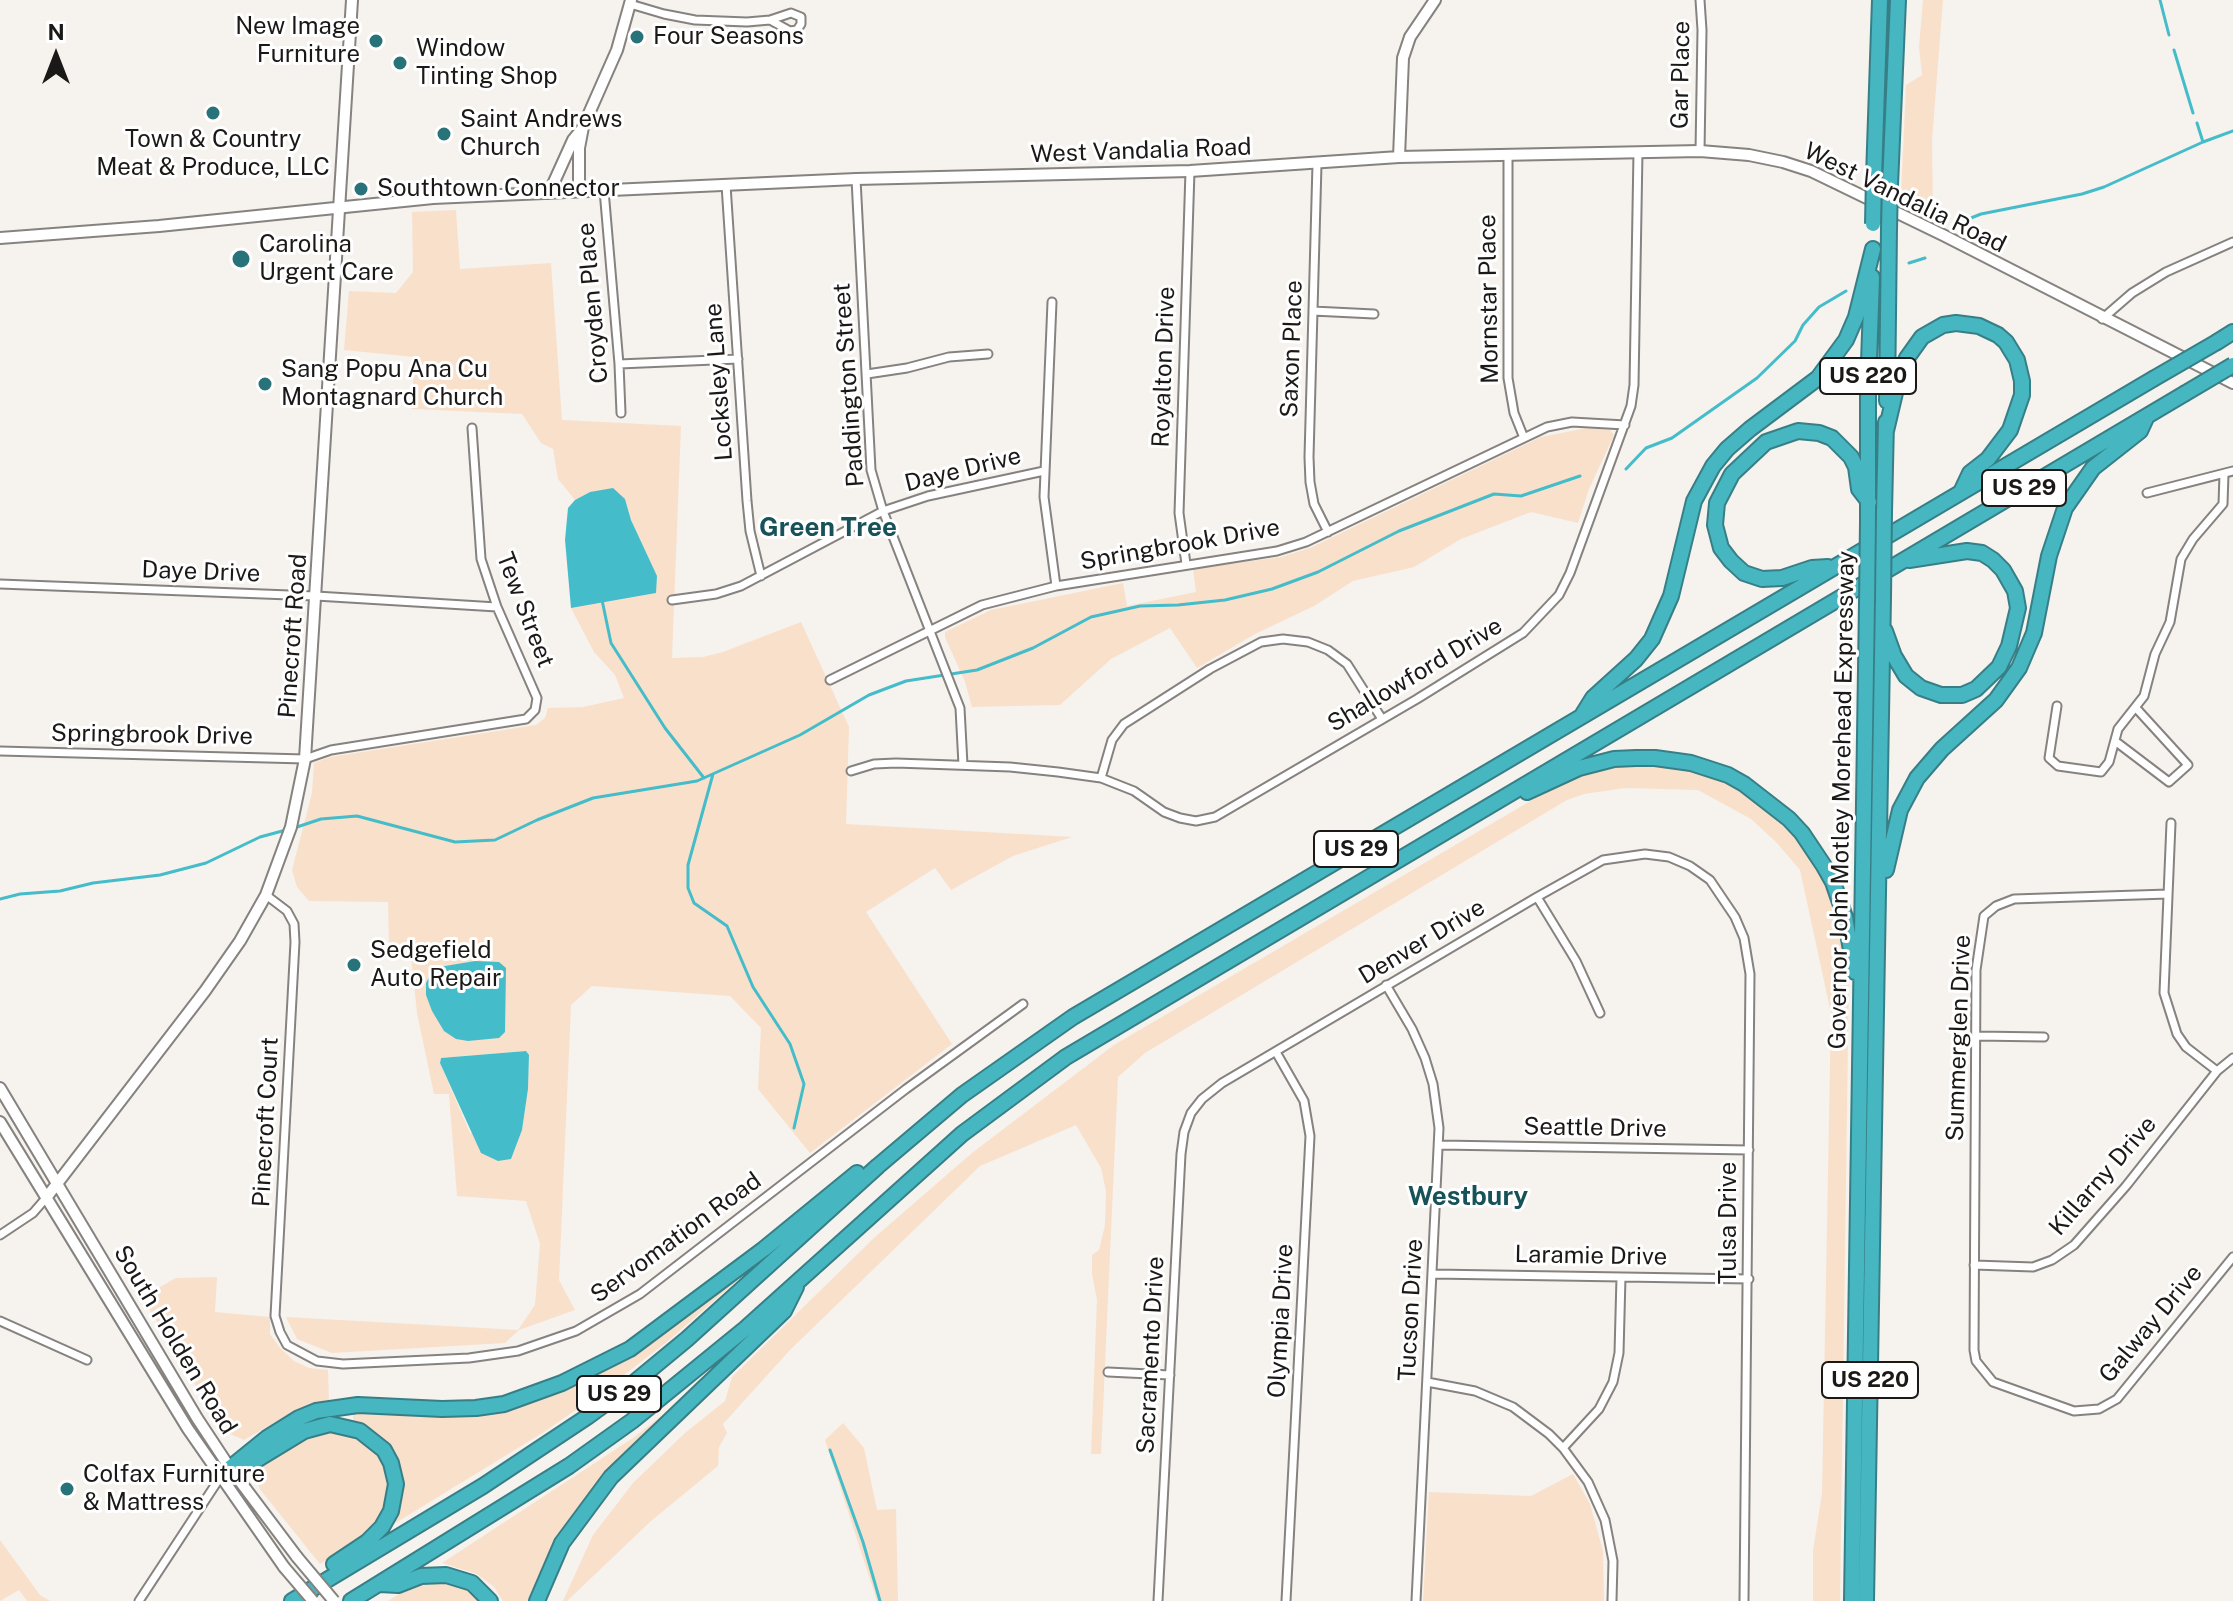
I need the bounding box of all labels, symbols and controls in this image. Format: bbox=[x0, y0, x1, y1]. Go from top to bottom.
place label: New Image Furniture bbox=[235, 13, 360, 69]
north arrow bbox=[16, 16, 96, 96]
text: N bbox=[47, 19, 65, 45]
street label: Gar Place bbox=[1666, 21, 1696, 129]
place label: Four Seasons bbox=[653, 23, 804, 51]
marker: Four Seasons bbox=[628, 28, 646, 46]
marker: New Image Furniture bbox=[367, 32, 385, 50]
place label: Window Tinting Shop bbox=[416, 35, 558, 91]
marker: Window Tinting Shop bbox=[391, 54, 409, 72]
marker: Town & Country Meat & Produce, LLC bbox=[204, 104, 222, 122]
place label: Saint Andrews Church bbox=[460, 106, 622, 162]
marker: Saint Andrews Church bbox=[435, 125, 453, 143]
place label: Town & Country Meat & Produce, LLC bbox=[96, 126, 330, 182]
street label: West Vandalia Road bbox=[1030, 133, 1252, 169]
street label: West Vandalia Road bbox=[1799, 137, 2011, 259]
place label: Southtown Connector bbox=[377, 175, 620, 203]
marker: Southtown Connector bbox=[352, 180, 370, 198]
street label: Mornstar Place bbox=[1473, 214, 1505, 384]
street label: Croyden Place bbox=[572, 221, 614, 385]
place label: Carolina Urgent Care bbox=[259, 231, 394, 287]
marker: Carolina Urgent Care bbox=[230, 248, 252, 270]
street label: Saxon Place bbox=[1275, 280, 1309, 418]
street label: Paddington Street bbox=[828, 282, 870, 488]
street label: Royalton Drive bbox=[1147, 286, 1181, 448]
street label: Locksley Lane bbox=[699, 302, 739, 462]
place label: Sang Popu Ana Cu Montagnard Church bbox=[281, 356, 503, 412]
road number: US 220 bbox=[1820, 358, 1916, 394]
marker: Sang Popu Ana Cu Montagnard Church bbox=[256, 375, 274, 393]
street label: Daye Drive bbox=[902, 442, 1024, 498]
road number: US 29 bbox=[1982, 470, 2066, 506]
district label: Green Tree bbox=[759, 512, 897, 544]
street label: Springbrook Drive bbox=[1078, 513, 1282, 577]
street label: Tew Street bbox=[490, 549, 560, 671]
street label: Governor John Motley Morehead Expressway bbox=[1823, 550, 1861, 1050]
street label: Pinecroft Road bbox=[273, 553, 313, 719]
street label: Daye Drive bbox=[141, 556, 261, 588]
street label: Shallowford Drive bbox=[1322, 611, 1508, 739]
street label: Springbrook Drive bbox=[51, 719, 253, 751]
road number: US 29 bbox=[1314, 831, 1398, 867]
street label: Denver Drive bbox=[1354, 893, 1490, 991]
street label: Summerglen Drive bbox=[1941, 934, 1977, 1142]
place label: Sedgefield Auto Repair bbox=[370, 937, 502, 993]
marker: Sedgefield Auto Repair bbox=[345, 956, 363, 974]
street label: Pinecroft Court bbox=[247, 1036, 285, 1208]
street label: Killarny Drive bbox=[2043, 1110, 2163, 1242]
street label: Seattle Drive bbox=[1523, 1112, 1667, 1144]
street label: Tulsa Drive bbox=[1715, 1162, 1743, 1284]
street label: Servomation Road bbox=[585, 1166, 767, 1310]
district label: Westbury bbox=[1408, 1181, 1528, 1213]
street label: Tucson Drive bbox=[1393, 1238, 1429, 1382]
street label: South Holden Road bbox=[107, 1240, 243, 1440]
street label: Laramie Drive bbox=[1515, 1240, 1667, 1272]
street label: Olympia Drive bbox=[1263, 1243, 1299, 1399]
street label: Sacramento Drive bbox=[1131, 1255, 1171, 1455]
street label: Galway Drive bbox=[2093, 1259, 2209, 1389]
road number: US 220 bbox=[1822, 1362, 1918, 1398]
road number: US 29 bbox=[577, 1376, 661, 1412]
place label: Colfax Furniture & Mattress bbox=[83, 1461, 265, 1517]
marker: Colfax Furniture & Mattress bbox=[58, 1480, 76, 1498]

